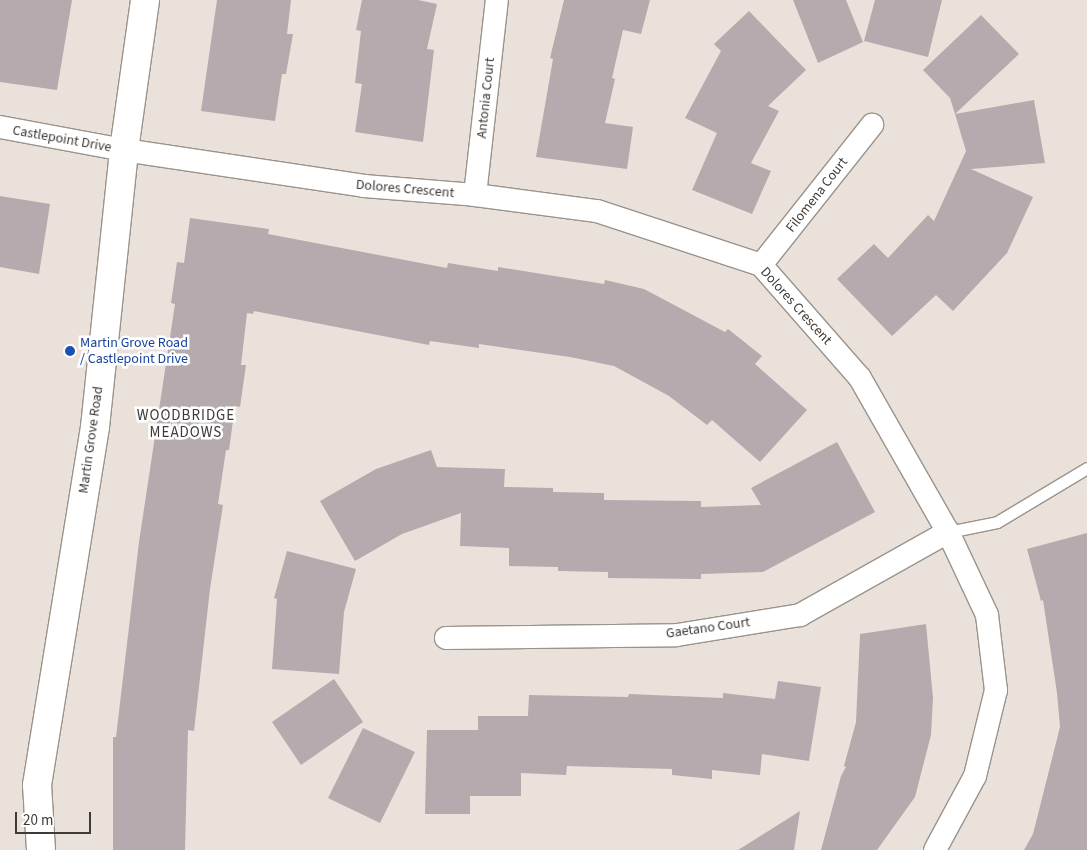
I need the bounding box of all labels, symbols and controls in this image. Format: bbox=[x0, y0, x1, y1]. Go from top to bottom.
street label: Antonia Court bbox=[473, 57, 499, 139]
street label: Castlepoint Drive bbox=[11, 122, 113, 156]
street label: Filomena Court bbox=[783, 154, 851, 236]
street label: Dolores Crescent bbox=[355, 176, 455, 202]
street label: Dolores Crescent bbox=[757, 264, 835, 348]
place label: Martin Grove Road / Castlepoint Drive bbox=[80, 335, 188, 368]
marker: Martin Grove Road / Castlepoint Drive bbox=[64, 345, 76, 357]
street label: Martin Grove Road bbox=[75, 385, 107, 495]
district label: WOODBRIDGE MEADOWS bbox=[135, 406, 237, 441]
street label: Gaetano Court bbox=[665, 614, 751, 642]
scale bar bbox=[18, 802, 94, 834]
text: 20 m bbox=[23, 810, 53, 831]

